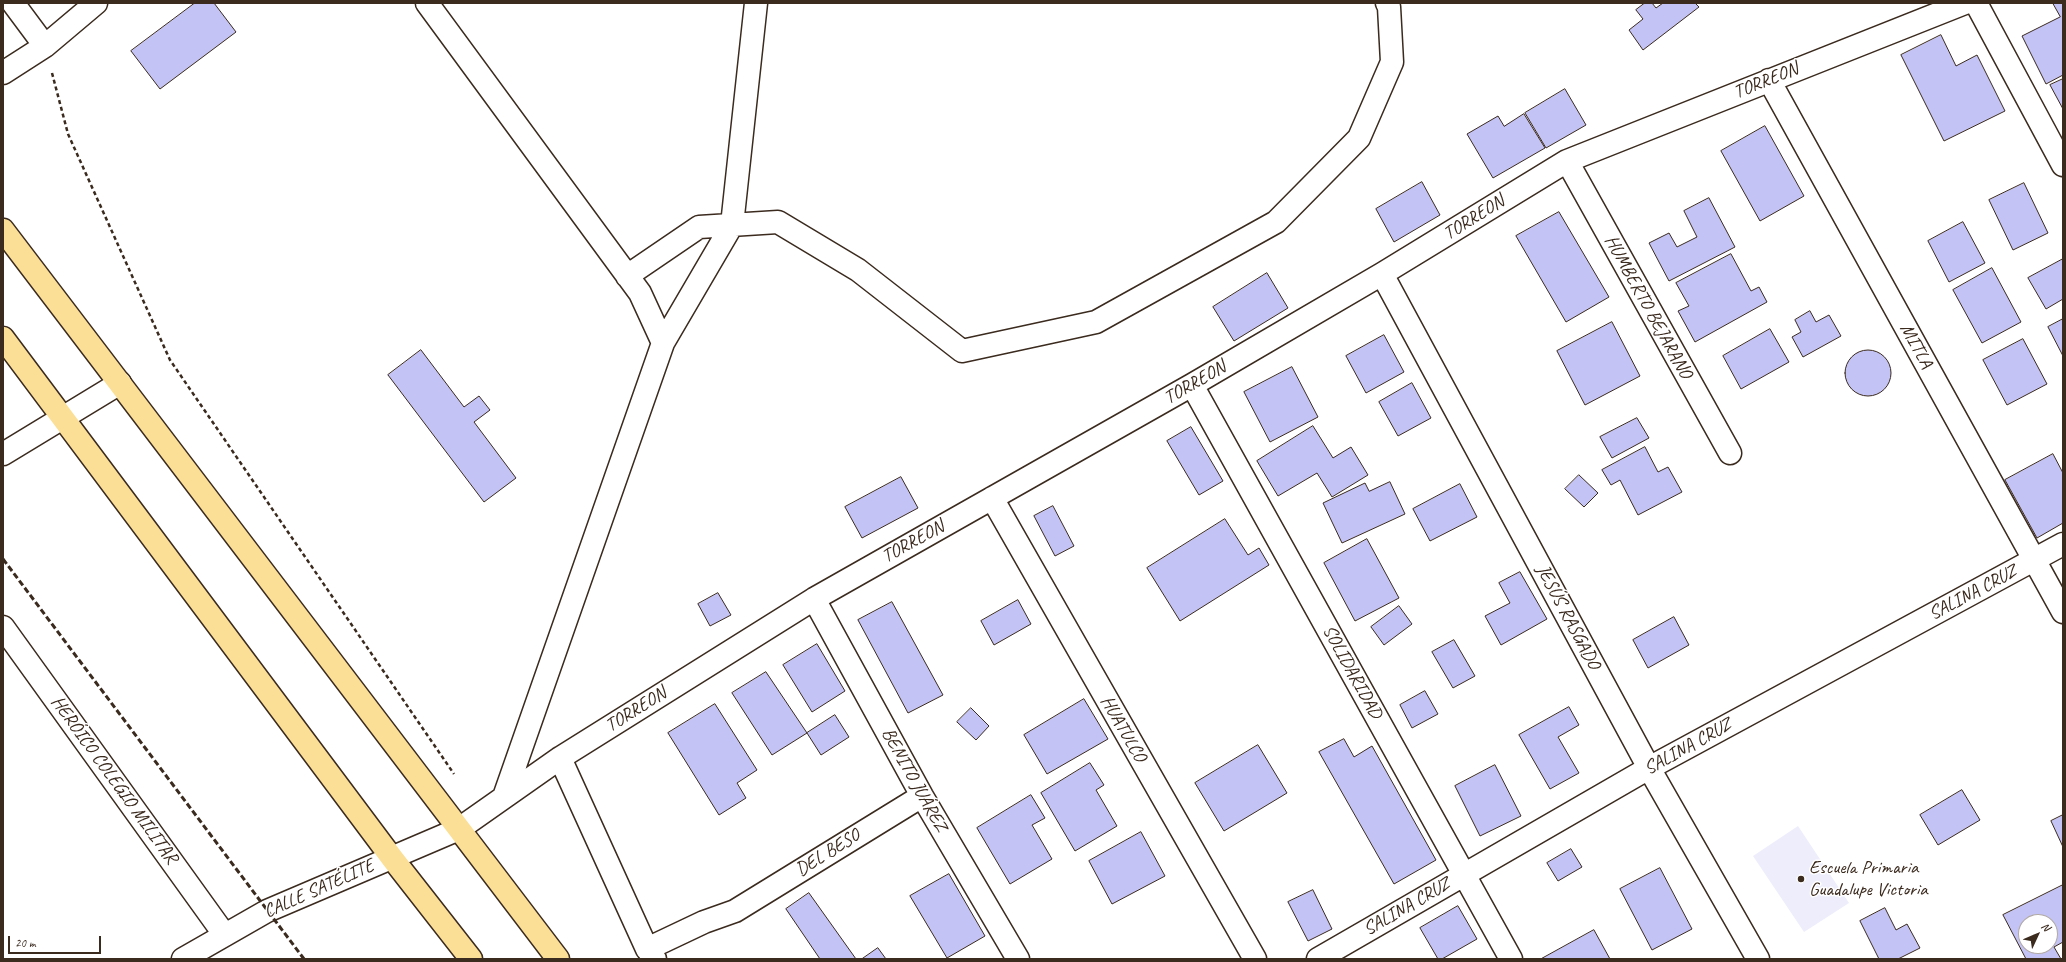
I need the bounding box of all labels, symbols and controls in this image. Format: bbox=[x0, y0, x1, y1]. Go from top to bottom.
street label: TORREON bbox=[1730, 58, 1802, 104]
street label: TORREON bbox=[1439, 190, 1509, 246]
street label: HUMBERTO BEJARANO bbox=[1599, 231, 1697, 383]
street label: MITLA bbox=[1894, 320, 1938, 372]
street label: TORREON bbox=[1160, 356, 1230, 410]
street label: TORREON bbox=[878, 516, 948, 568]
street label: SALINA CRUZ bbox=[1925, 560, 2021, 626]
street label: JESÚS RASGADO bbox=[1531, 561, 1605, 673]
street label: SOLIDARIDAD bbox=[1317, 621, 1387, 723]
street label: TORREON bbox=[601, 682, 671, 738]
street label: HERÓICO COLEGIO MILITAR bbox=[45, 692, 183, 868]
street label: HUATULCO bbox=[1095, 692, 1151, 766]
street label: SALINA CRUZ bbox=[1640, 714, 1736, 780]
street label: BENITO JUÁREZ bbox=[876, 724, 952, 836]
street label: DEL BESO bbox=[792, 824, 864, 882]
street label: CALLE SATÉLITE bbox=[260, 855, 378, 923]
place label: Escuela Primaria Guadalupe Victoria bbox=[1809, 857, 1928, 901]
street label: SALINA CRUZ bbox=[1360, 873, 1454, 941]
marker: Escuela Primaria Guadalupe Victoria bbox=[1796, 874, 1806, 884]
north arrow bbox=[2018, 914, 2058, 954]
text: N bbox=[2039, 919, 2053, 934]
scale bar bbox=[10, 928, 103, 954]
text: 20 m bbox=[15, 935, 35, 951]

